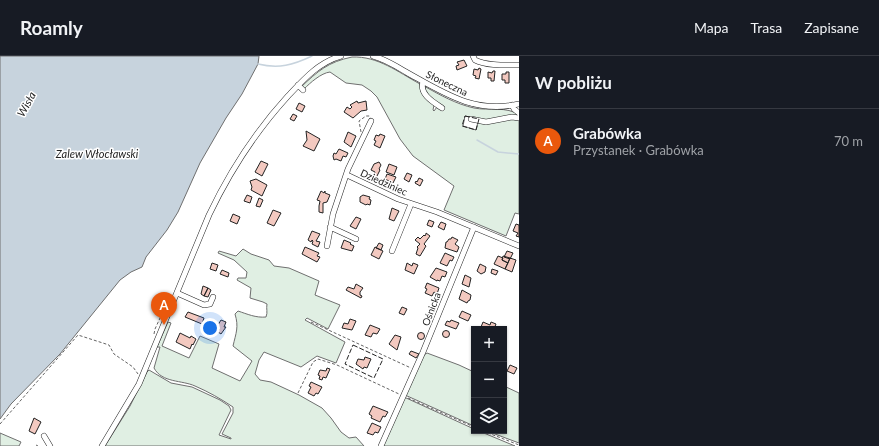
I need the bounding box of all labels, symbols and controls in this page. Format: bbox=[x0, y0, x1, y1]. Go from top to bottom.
text: Roamly bbox=[20, 16, 83, 39]
text: Mapa bbox=[694, 19, 729, 36]
text: Trasa bbox=[751, 19, 782, 36]
text: Zapisane bbox=[804, 19, 859, 36]
street label: Słoneczna bbox=[424, 68, 470, 98]
text: W pobliżu bbox=[535, 72, 612, 93]
water label: Wisła bbox=[14, 89, 38, 119]
text: Grabówka bbox=[573, 124, 642, 142]
text: A bbox=[543, 133, 553, 149]
text: 70 m bbox=[834, 133, 863, 149]
text: Przystanek · Grabówka bbox=[573, 142, 704, 158]
water label: Zalew Włocławski bbox=[55, 147, 139, 160]
street label: Dziedziniec bbox=[359, 166, 410, 198]
street label: Ośnicka bbox=[419, 290, 443, 328]
pin: A bbox=[151, 292, 177, 325]
your location bbox=[200, 318, 220, 338]
map controls bbox=[471, 326, 507, 434]
button: + bbox=[471, 326, 507, 362]
button: − bbox=[471, 362, 507, 398]
button: layers bbox=[471, 398, 507, 434]

